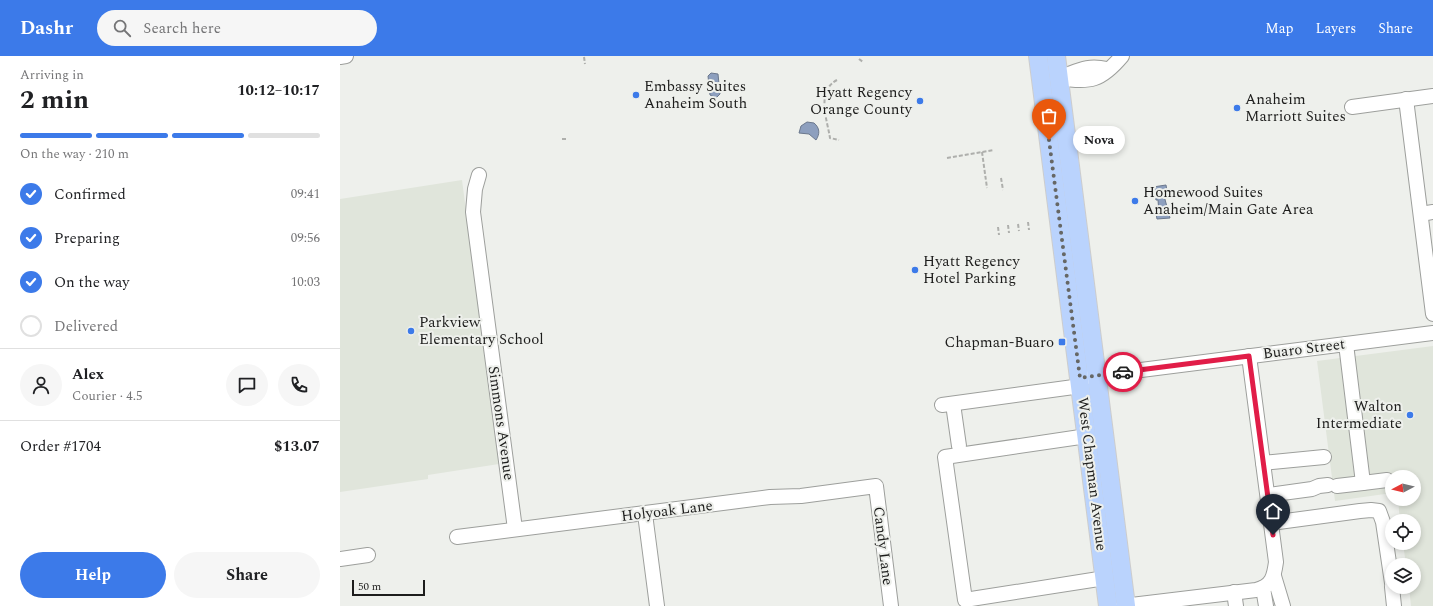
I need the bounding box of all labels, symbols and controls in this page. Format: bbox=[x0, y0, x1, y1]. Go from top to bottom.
search box bbox=[97, 10, 377, 46]
text: Dashr bbox=[20, 14, 73, 43]
icon: search bbox=[111, 17, 133, 39]
text: Search here bbox=[143, 17, 221, 40]
text: Map bbox=[1265, 18, 1294, 39]
text: Layers bbox=[1316, 18, 1356, 39]
text: Share bbox=[1378, 18, 1413, 39]
text: Arriving in bbox=[20, 65, 84, 85]
place label: Embassy Suites Anaheim South bbox=[644, 75, 748, 115]
text: 10:12–10:17 bbox=[237, 79, 320, 102]
text: 2 min bbox=[20, 80, 89, 120]
place label: Hyatt Regency Orange County bbox=[810, 81, 913, 121]
place label: Anaheim Marriott Suites bbox=[1245, 88, 1346, 128]
marker: Embassy Suites Anaheim South bbox=[631, 90, 641, 100]
marker: Hyatt Regency Orange County bbox=[915, 96, 925, 106]
pin bbox=[1032, 99, 1066, 140]
marker: Anaheim Marriott Suites bbox=[1232, 103, 1242, 113]
icon: bag bbox=[1038, 105, 1060, 127]
callout: Nova bbox=[1073, 126, 1125, 154]
text: Nova bbox=[1084, 130, 1114, 150]
text: On the way · 210 m bbox=[20, 144, 129, 164]
place label: Homewood Suites Anaheim/Main Gate Area bbox=[1143, 181, 1314, 221]
icon: check bbox=[20, 183, 42, 205]
text: Confirmed bbox=[54, 183, 126, 206]
text: 09:41 bbox=[291, 184, 320, 204]
marker: Homewood Suites Anaheim/Main Gate Area bbox=[1130, 196, 1140, 206]
icon: check bbox=[20, 227, 42, 249]
text: Preparing bbox=[54, 227, 120, 250]
text: 09:56 bbox=[291, 228, 320, 248]
place label: Hyatt Regency Hotel Parking bbox=[923, 250, 1020, 290]
marker: Hyatt Regency Hotel Parking bbox=[910, 265, 920, 275]
icon: check bbox=[20, 271, 42, 293]
text: On the way bbox=[54, 271, 129, 294]
text: 10:03 bbox=[291, 272, 320, 292]
place label: Parkview Elementary School bbox=[419, 311, 544, 351]
text: Delivered bbox=[54, 315, 118, 338]
marker: Parkview Elementary School bbox=[406, 326, 416, 336]
place label: Chapman-Buaro bbox=[944, 331, 1054, 354]
street label: Buaro Street bbox=[1262, 333, 1346, 365]
marker: Chapman-Buaro bbox=[1057, 337, 1067, 347]
courier bbox=[1103, 352, 1143, 392]
icon: car bbox=[1112, 361, 1134, 383]
text: Alex bbox=[72, 363, 104, 386]
button: person bbox=[20, 364, 62, 406]
button: chat bbox=[226, 364, 268, 406]
button: phone bbox=[278, 364, 320, 406]
street label: Simmons Avenue bbox=[482, 364, 520, 482]
text: Courier · 4.5 bbox=[72, 386, 142, 406]
place label: Walton Intermediate bbox=[1316, 395, 1402, 435]
street label: West Chapman Avenue bbox=[1071, 396, 1113, 552]
marker: Walton Intermediate bbox=[1405, 410, 1415, 420]
text: Order #1704 bbox=[20, 435, 101, 458]
text: $13.07 bbox=[274, 435, 320, 458]
north arrow bbox=[1385, 470, 1421, 506]
map controls bbox=[1385, 470, 1421, 594]
street label: Holyoak Lane bbox=[620, 494, 714, 528]
pin bbox=[1256, 494, 1290, 535]
icon: home bbox=[1262, 500, 1284, 522]
street label: Candy Lane bbox=[867, 505, 899, 587]
button: locate bbox=[1385, 514, 1421, 550]
button: Help bbox=[20, 552, 166, 598]
button: Share bbox=[174, 552, 320, 598]
button: layers bbox=[1385, 558, 1421, 594]
scale bar bbox=[352, 578, 425, 597]
text: 50 m bbox=[358, 578, 381, 595]

